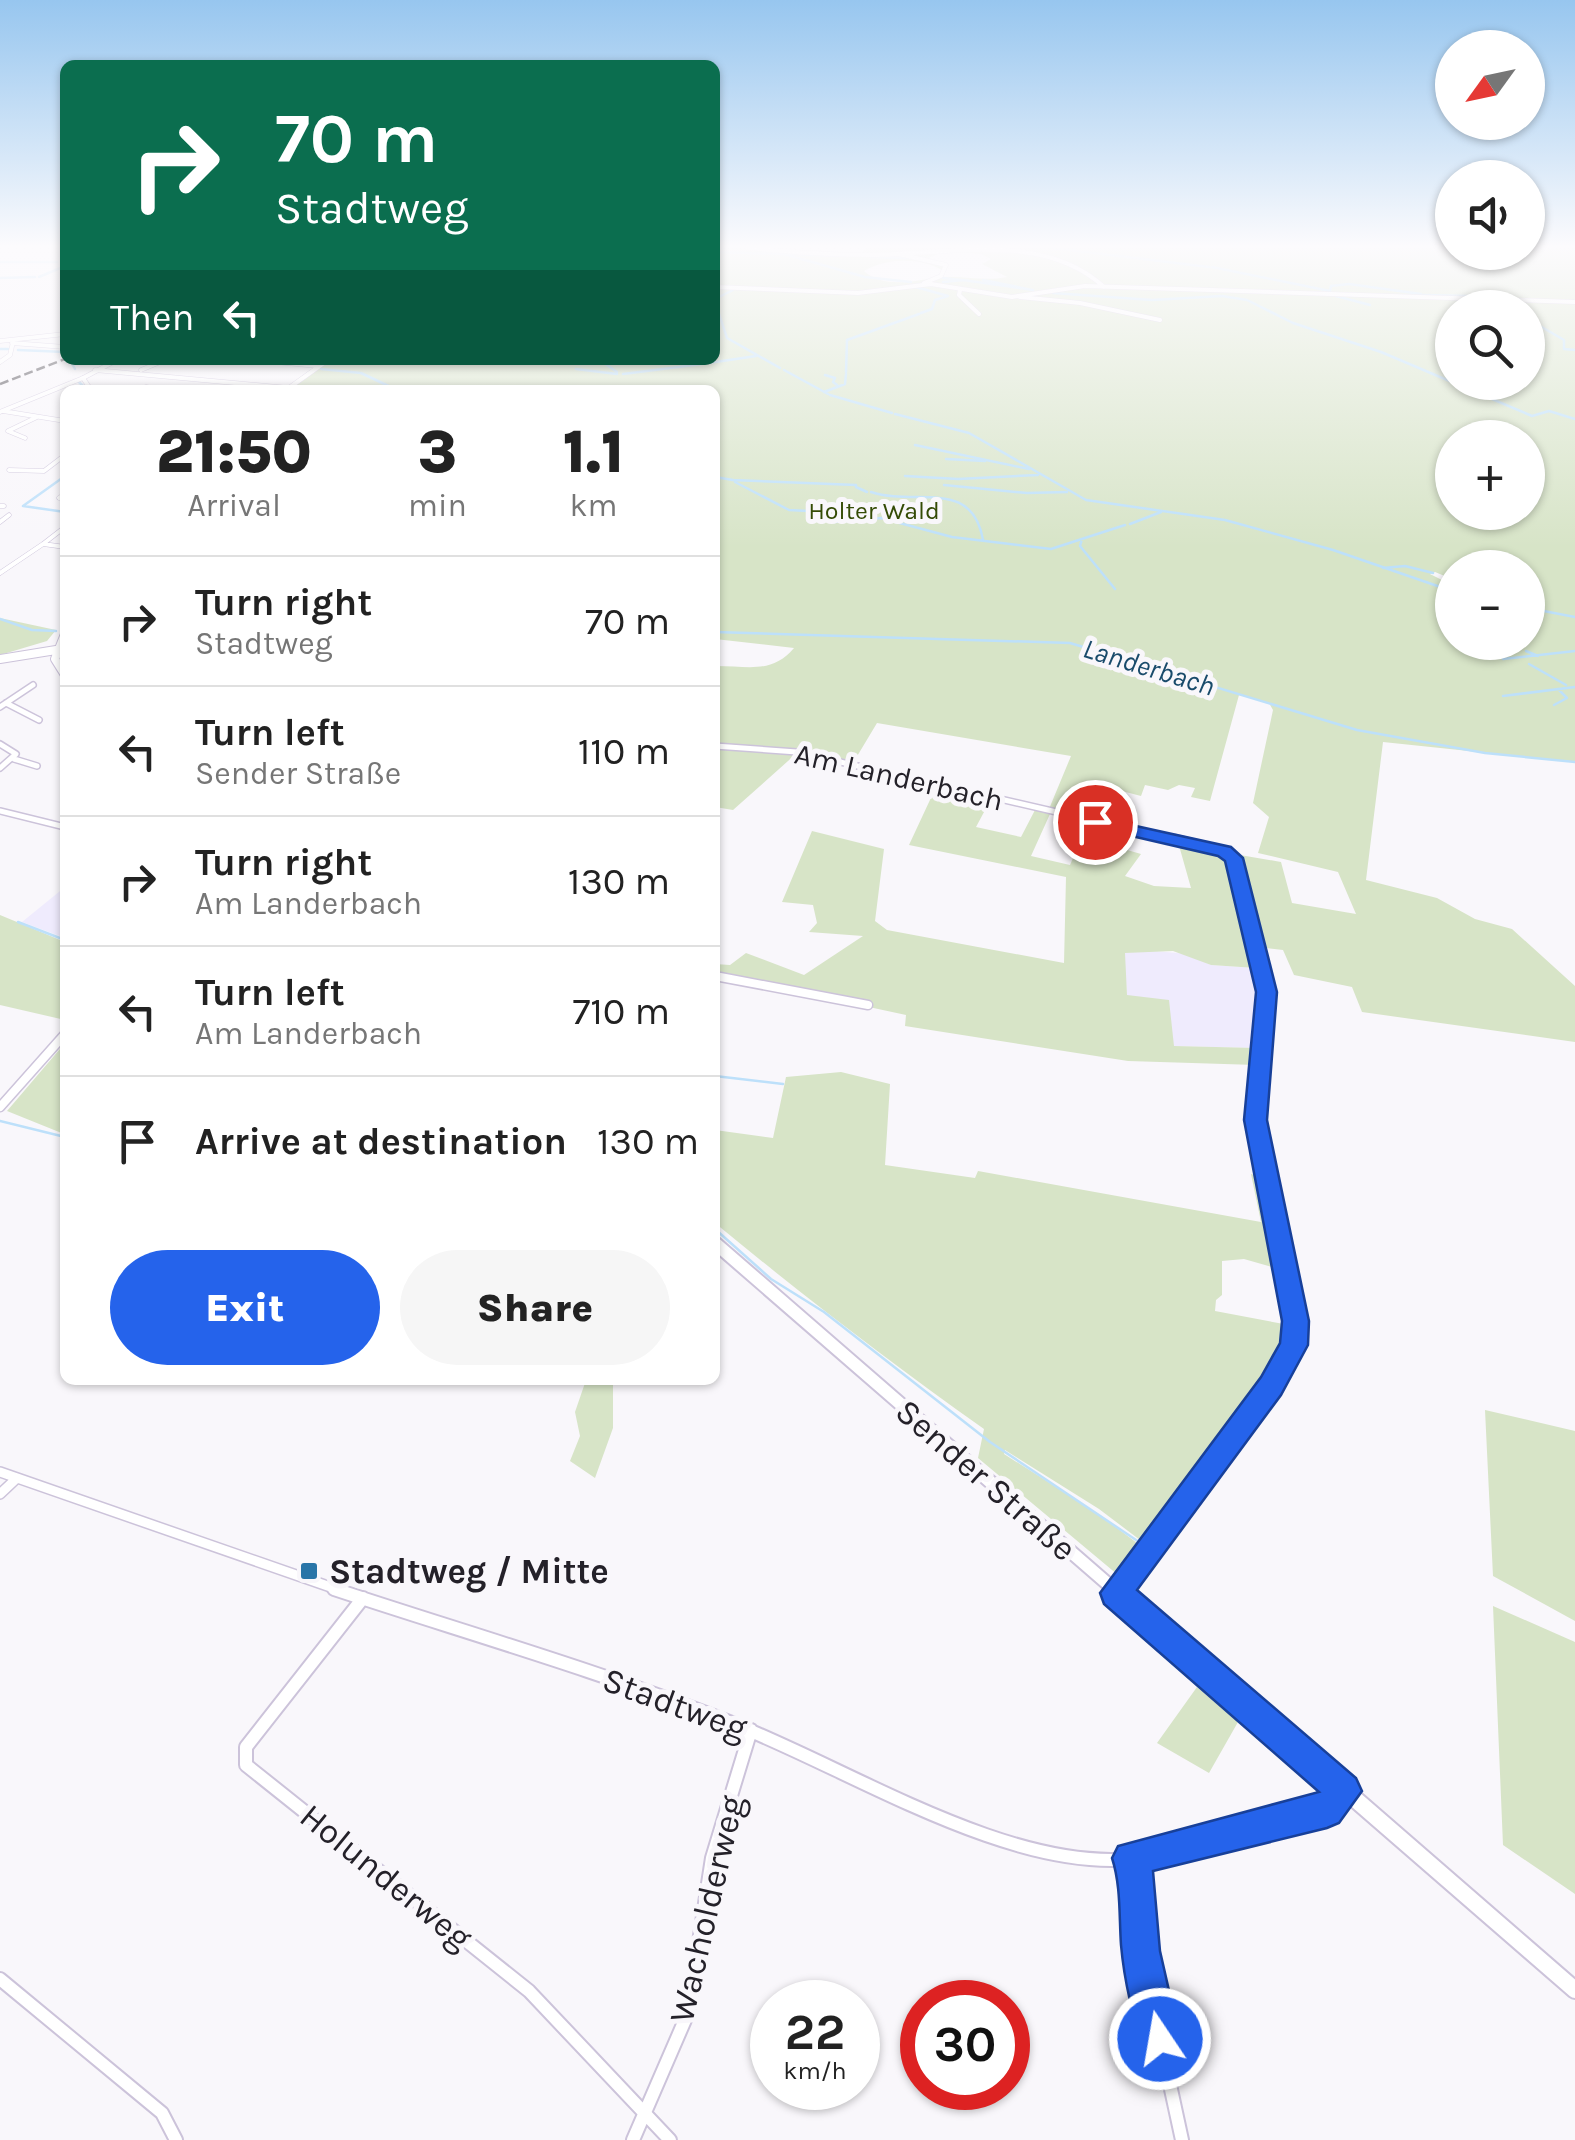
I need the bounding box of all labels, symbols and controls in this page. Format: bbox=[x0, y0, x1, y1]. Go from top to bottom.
north arrow bbox=[1435, 30, 1545, 140]
map controls bbox=[1435, 30, 1545, 660]
text: 70 m bbox=[275, 98, 438, 180]
icon: right bbox=[110, 100, 240, 230]
button: sound bbox=[1435, 160, 1545, 270]
text: Stadtweg bbox=[275, 182, 469, 234]
icon: left bbox=[214, 290, 269, 345]
button: search bbox=[1435, 290, 1545, 400]
text: Then bbox=[110, 295, 194, 340]
text: 21:50 bbox=[156, 417, 312, 487]
text: 3 bbox=[418, 417, 457, 487]
text: 1.1 bbox=[563, 417, 624, 487]
button: + bbox=[1435, 420, 1545, 530]
text: Arrival bbox=[187, 487, 281, 524]
text: min bbox=[408, 487, 467, 524]
text: km bbox=[569, 487, 617, 524]
park label: Holter Wald bbox=[808, 496, 940, 525]
button: − bbox=[1435, 550, 1545, 660]
text: Turn right bbox=[195, 580, 372, 625]
icon: right bbox=[110, 594, 165, 649]
text: 70 m bbox=[585, 599, 670, 644]
text: Stadtweg bbox=[195, 625, 333, 662]
water label: Landerbach bbox=[1079, 631, 1219, 703]
text: Turn left bbox=[195, 710, 345, 755]
icon: left bbox=[110, 724, 165, 779]
text: 110 m bbox=[578, 729, 670, 774]
street label: Am Landerbach bbox=[791, 736, 1007, 818]
text: Sender Straße bbox=[195, 755, 401, 792]
pin bbox=[1053, 780, 1138, 865]
icon: arrive bbox=[1068, 795, 1123, 850]
text: Turn right bbox=[195, 840, 372, 885]
icon: right bbox=[110, 854, 165, 909]
text: 130 m bbox=[568, 859, 670, 904]
text: Am Landerbach bbox=[195, 885, 422, 922]
text: Turn left bbox=[195, 970, 345, 1015]
icon: left bbox=[110, 984, 165, 1039]
text: 710 m bbox=[572, 989, 670, 1034]
text: Am Landerbach bbox=[195, 1015, 422, 1052]
icon: arrive bbox=[110, 1114, 165, 1169]
text: Arrive at destination bbox=[195, 1119, 567, 1164]
text: 130 m bbox=[597, 1119, 699, 1164]
button: Exit bbox=[110, 1250, 380, 1365]
button: Share bbox=[400, 1250, 670, 1365]
street label: Sender Straße bbox=[887, 1391, 1085, 1569]
place label: Stadtweg / Mitte bbox=[329, 1551, 609, 1593]
marker: Stadtweg / Mitte bbox=[298, 1560, 320, 1582]
street label: Stadtweg bbox=[597, 1659, 753, 1749]
street label: Wacholderweg bbox=[661, 1791, 753, 2027]
street label: Holunderweg bbox=[292, 1795, 480, 1959]
speed limit sign: 30 bbox=[900, 1980, 1030, 2110]
position arrow bbox=[1108, 1987, 1212, 2091]
text: 22 bbox=[785, 2003, 845, 2062]
text: km/h bbox=[783, 2056, 847, 2085]

